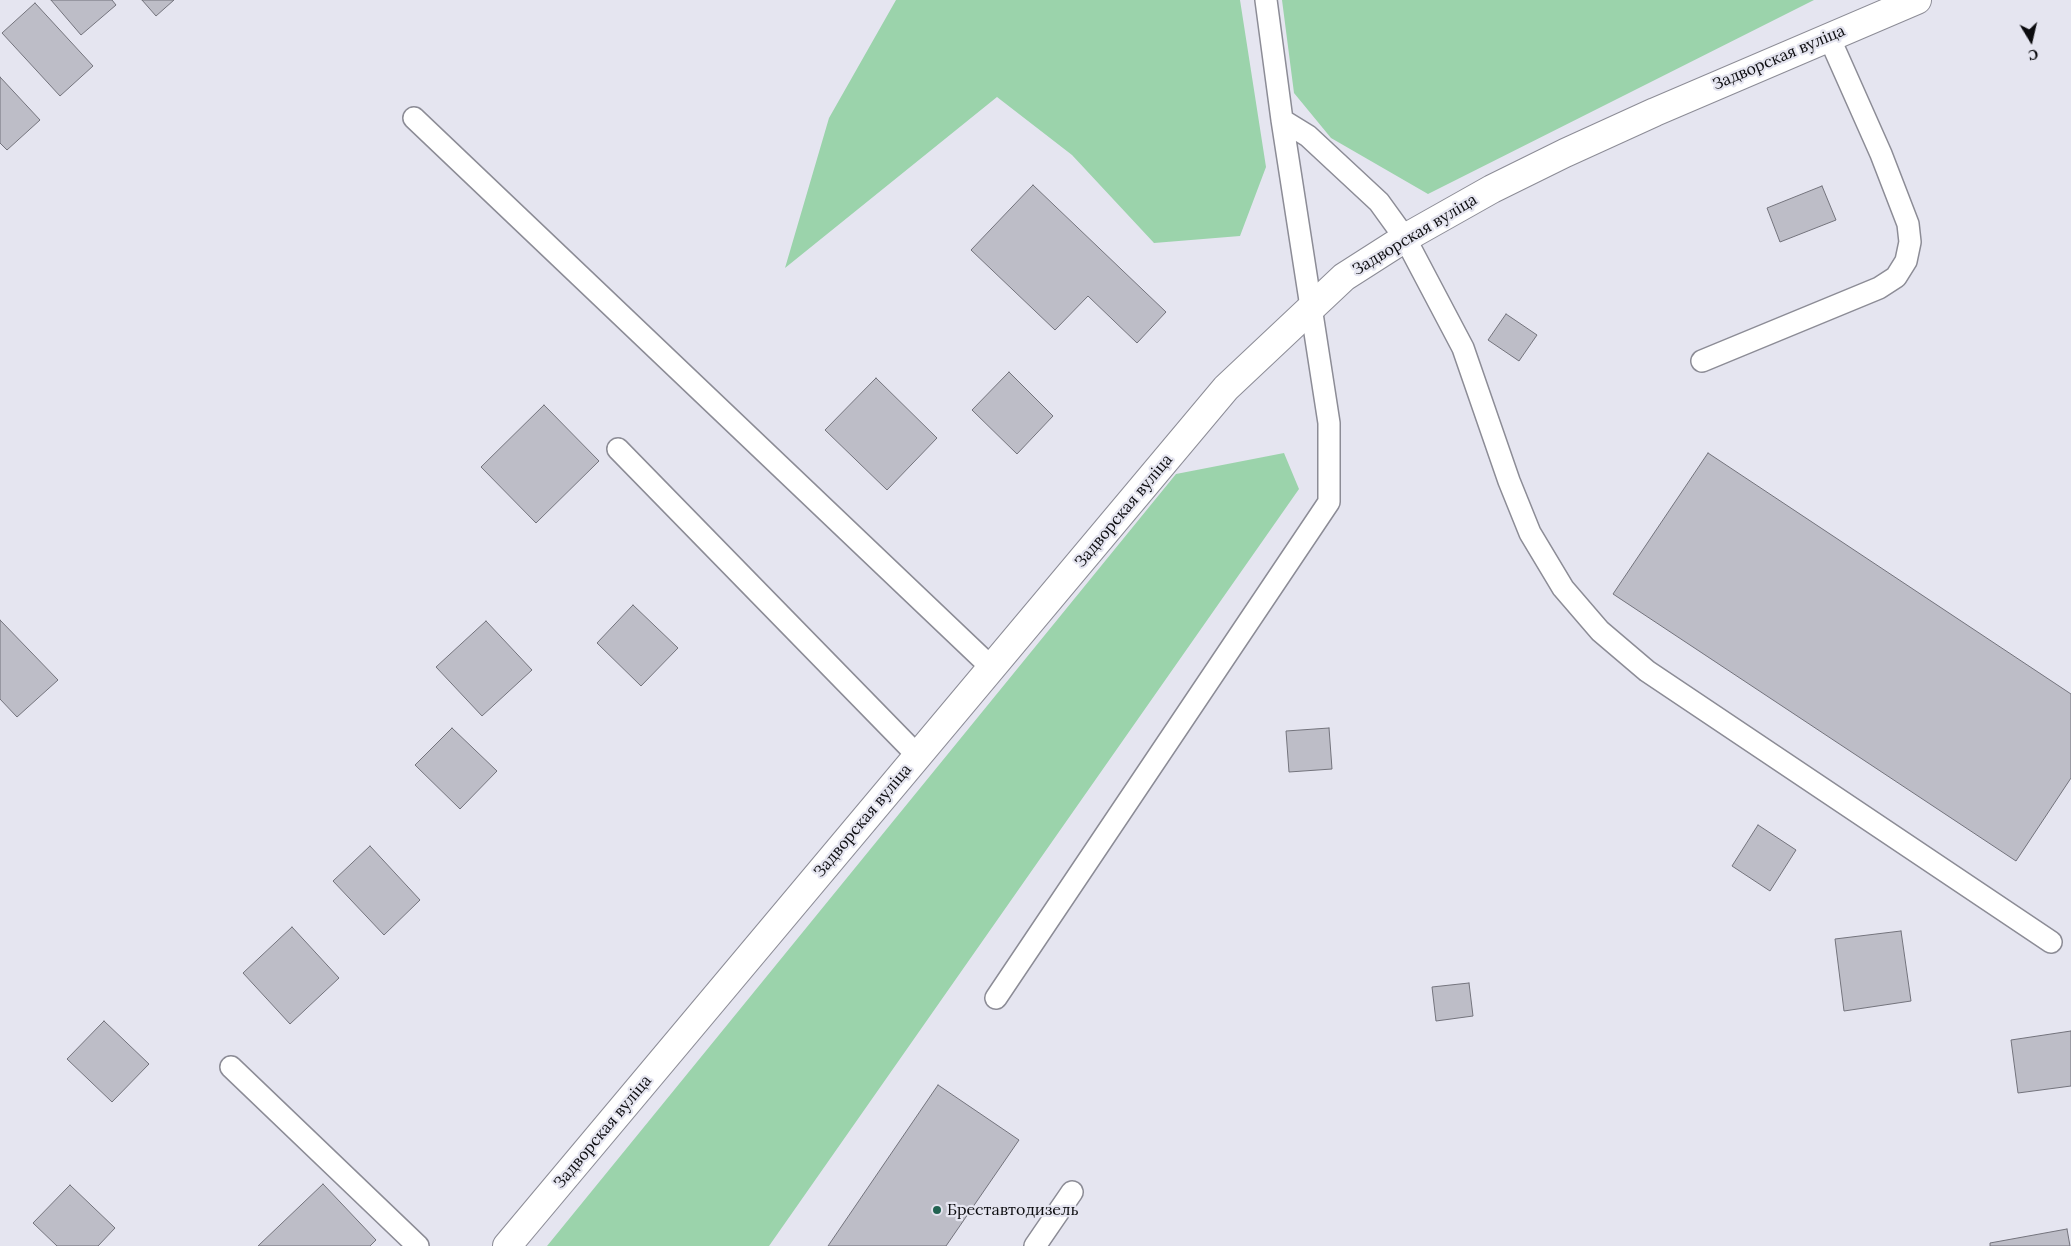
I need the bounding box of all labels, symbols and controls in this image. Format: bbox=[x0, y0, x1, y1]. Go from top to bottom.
north arrow bbox=[2006, 15, 2056, 65]
street label: Задворская вуліца bbox=[1710, 21, 1848, 95]
text: С bbox=[2027, 45, 2040, 64]
street label: Задворская вуліца bbox=[1349, 190, 1481, 280]
street label: Задворская вуліца bbox=[1071, 450, 1177, 572]
street label: Задворская вуліца bbox=[810, 760, 916, 882]
street label: Задворская вуліца bbox=[550, 1071, 656, 1193]
place label: Бреставтодизель bbox=[947, 1200, 1078, 1220]
marker: Бреставтодизель bbox=[931, 1204, 943, 1216]

